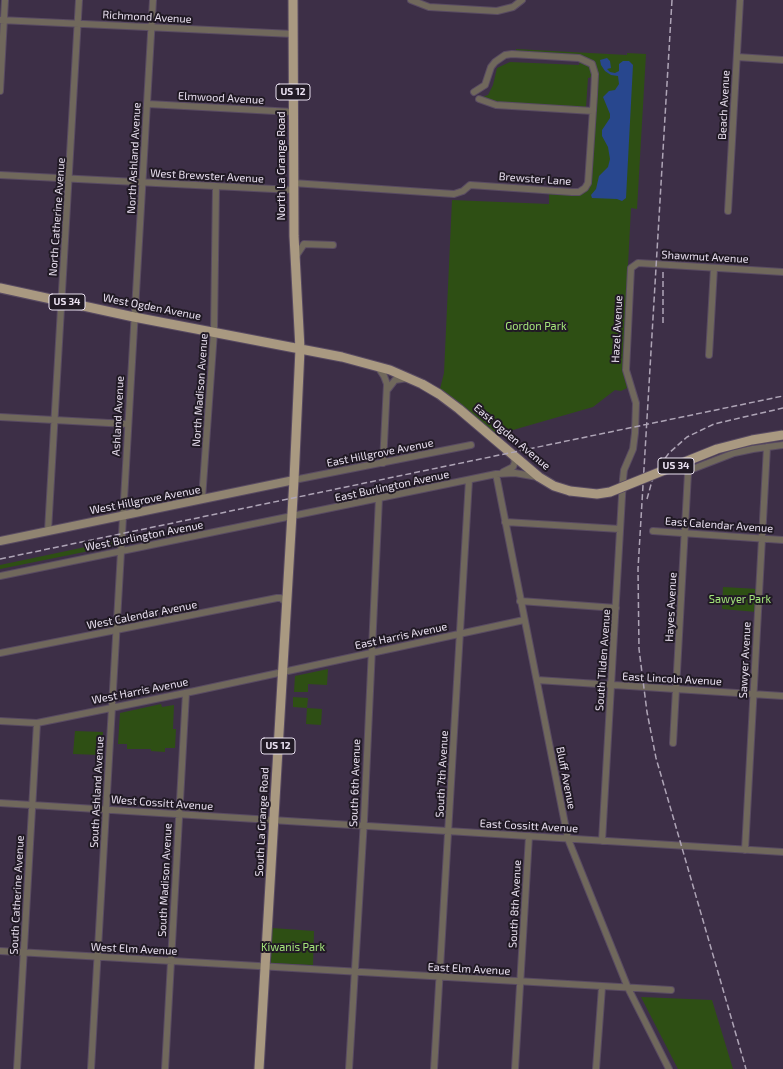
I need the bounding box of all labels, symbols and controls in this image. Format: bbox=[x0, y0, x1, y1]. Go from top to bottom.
street label: Richmond Avenue bbox=[102, 8, 192, 26]
street label: Beach Avenue bbox=[716, 70, 732, 140]
road number: US 12 bbox=[276, 84, 310, 100]
street label: Elmwood Avenue bbox=[178, 89, 264, 107]
street label: North Ashland Avenue bbox=[124, 102, 144, 214]
street label: North La Grange Road bbox=[274, 111, 288, 221]
street label: North Catherine Avenue bbox=[46, 157, 68, 277]
street label: West Brewster Avenue bbox=[150, 166, 264, 186]
street label: Brewster Lane bbox=[498, 170, 572, 188]
street label: Shawmut Avenue bbox=[661, 248, 749, 266]
street label: West Ogden Avenue bbox=[102, 291, 202, 323]
road number: US 34 bbox=[49, 294, 85, 310]
street label: Hazel Avenue bbox=[609, 295, 625, 363]
park label: Gordon Park bbox=[505, 319, 567, 333]
street label: North Madison Avenue bbox=[189, 333, 211, 447]
street label: Ashland Avenue bbox=[109, 376, 127, 456]
street label: East Ogden Avenue bbox=[471, 401, 553, 473]
street label: East Hillgrove Avenue bbox=[325, 436, 435, 470]
road number: US 34 bbox=[658, 458, 694, 474]
street label: East Burlington Avenue bbox=[334, 467, 450, 505]
street label: West Hillgrove Avenue bbox=[88, 483, 202, 517]
street label: East Calendar Avenue bbox=[664, 515, 774, 535]
street label: West Burlington Avenue bbox=[84, 518, 204, 554]
street label: Hayes Avenue bbox=[663, 572, 679, 642]
park label: Sawyer Park bbox=[709, 592, 771, 606]
street label: West Calendar Avenue bbox=[86, 598, 198, 632]
street label: South Tilden Avenue bbox=[593, 609, 613, 711]
street label: East Harris Avenue bbox=[354, 620, 448, 652]
street label: Sawyer Avenue bbox=[736, 621, 754, 699]
street label: East Lincoln Avenue bbox=[622, 670, 722, 688]
street label: West Harris Avenue bbox=[91, 675, 189, 707]
street label: South 7th Avenue bbox=[433, 730, 451, 818]
street label: South Ashland Avenue bbox=[87, 736, 107, 848]
road number: US 12 bbox=[261, 738, 295, 754]
street label: South 6th Avenue bbox=[347, 739, 363, 827]
street label: Bluff Avenue bbox=[553, 746, 579, 810]
street label: South La Grange Road bbox=[253, 767, 271, 877]
street label: West Cossitt Avenue bbox=[110, 793, 214, 813]
street label: East Cossitt Avenue bbox=[479, 817, 579, 835]
street label: South Madison Avenue bbox=[155, 823, 175, 937]
street label: South Catherine Avenue bbox=[7, 835, 27, 955]
street label: South 8th Avenue bbox=[506, 860, 524, 948]
street label: West Elm Avenue bbox=[90, 940, 178, 958]
park label: Kiwanis Park bbox=[261, 940, 325, 954]
street label: East Elm Avenue bbox=[427, 960, 511, 978]

